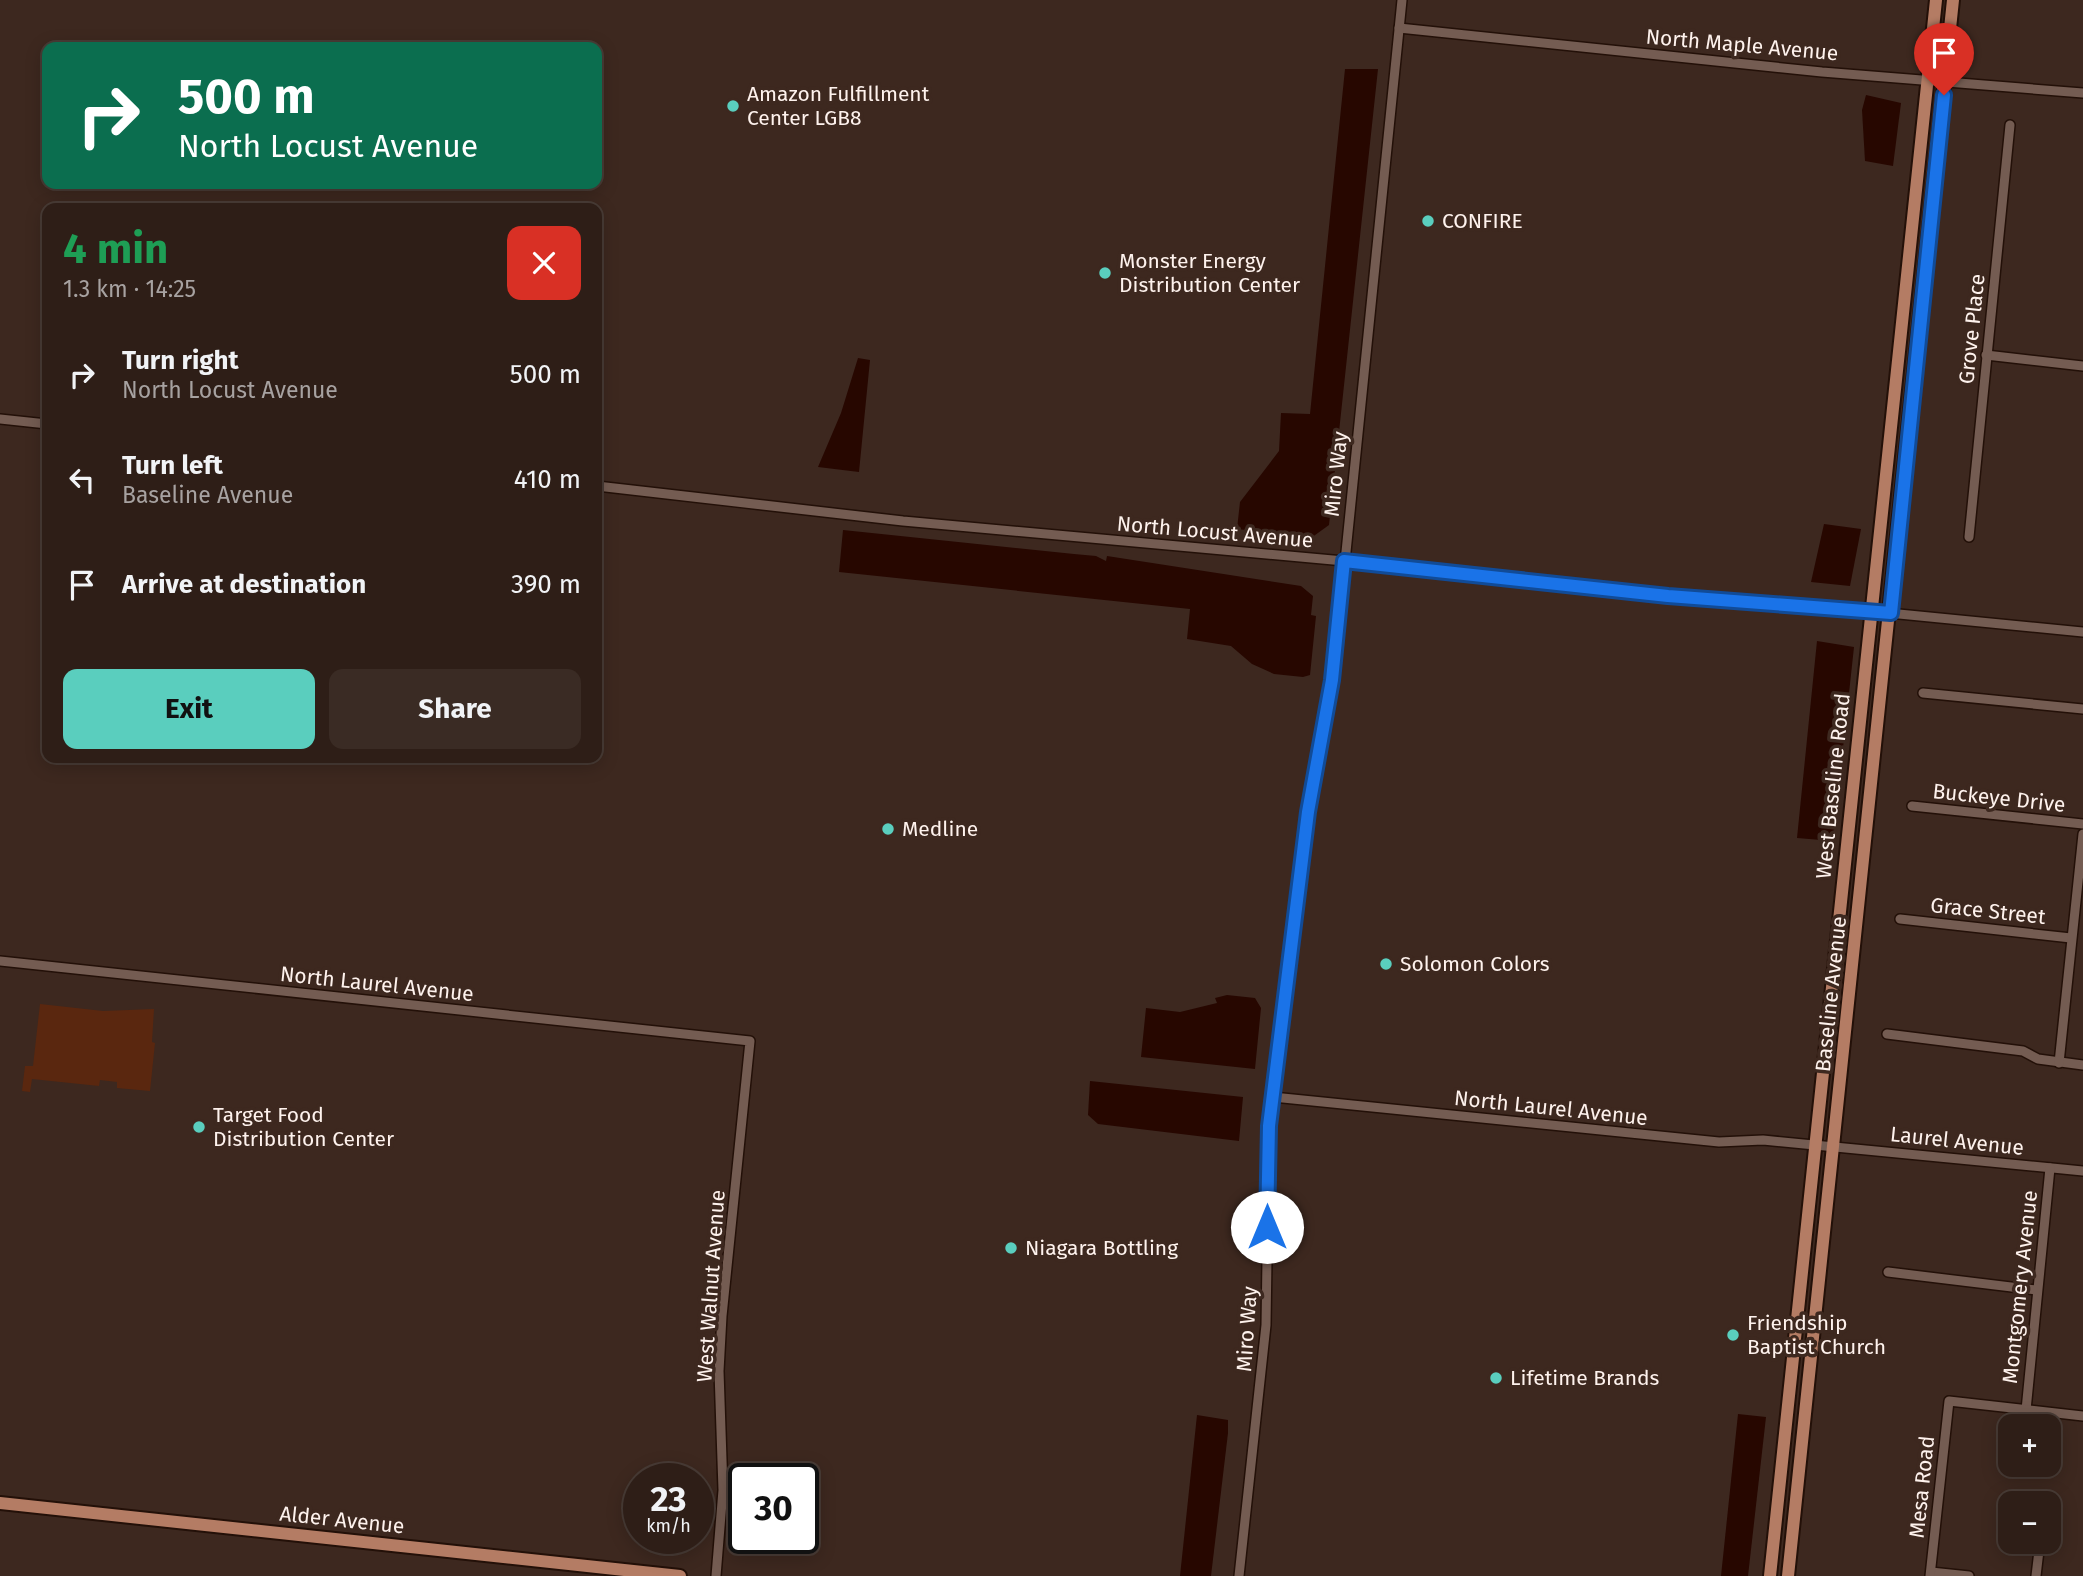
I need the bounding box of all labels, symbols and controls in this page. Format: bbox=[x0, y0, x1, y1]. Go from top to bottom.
pin bbox=[1914, 23, 1974, 95]
street label: North Maple Avenue bbox=[1645, 24, 1839, 66]
icon: arrive bbox=[1925, 34, 1963, 72]
text: 500 m bbox=[178, 67, 315, 126]
icon: right bbox=[63, 70, 154, 161]
place label: Amazon Fulfillment Center LGB8 bbox=[747, 81, 930, 131]
marker: Amazon Fulfillment Center LGB8 bbox=[725, 98, 741, 114]
text: North Locust Avenue bbox=[178, 127, 478, 165]
place label: CONFIRE bbox=[1442, 208, 1523, 234]
marker: CONFIRE bbox=[1420, 213, 1436, 229]
text: 4 min bbox=[63, 224, 168, 274]
button: close bbox=[507, 226, 581, 300]
place label: Monster Energy Distribution Center bbox=[1119, 248, 1300, 298]
marker: Monster Energy Distribution Center bbox=[1097, 265, 1113, 281]
street label: Grove Place bbox=[1953, 273, 1991, 385]
text: 1.3 km · 14:25 bbox=[63, 275, 196, 303]
text: Turn right bbox=[122, 345, 239, 376]
icon: right bbox=[63, 356, 101, 394]
text: 500 m bbox=[510, 359, 581, 390]
text: North Locust Avenue bbox=[122, 376, 338, 404]
street label: Miro Way bbox=[1319, 429, 1353, 518]
text: Turn left bbox=[122, 450, 223, 481]
icon: left bbox=[63, 461, 101, 499]
text: 410 m bbox=[514, 464, 581, 495]
text: Baseline Avenue bbox=[122, 481, 293, 509]
street label: North Locust Avenue bbox=[1116, 510, 1314, 554]
icon: arrive bbox=[63, 566, 101, 604]
text: Arrive at destination bbox=[122, 569, 366, 600]
text: 390 m bbox=[511, 569, 581, 600]
button: Exit bbox=[63, 669, 315, 749]
button: Share bbox=[329, 669, 581, 749]
street label: West Baseline Road bbox=[1810, 692, 1856, 880]
street label: Buckeye Drive bbox=[1931, 778, 2067, 818]
place label: Medline bbox=[902, 816, 978, 842]
marker: Medline bbox=[880, 821, 896, 837]
street label: Grace Street bbox=[1929, 892, 2047, 930]
street label: Baseline Avenue bbox=[1810, 915, 1852, 1073]
place label: Solomon Colors bbox=[1400, 951, 1550, 977]
marker: Solomon Colors bbox=[1378, 956, 1394, 972]
street label: North Laurel Avenue bbox=[279, 961, 475, 1007]
street label: North Laurel Avenue bbox=[1453, 1085, 1649, 1131]
place label: Target Food Distribution Center bbox=[213, 1102, 394, 1152]
marker: Target Food Distribution Center bbox=[191, 1119, 207, 1135]
street label: Laurel Avenue bbox=[1889, 1121, 2025, 1161]
street label: West Walnut Avenue bbox=[691, 1189, 731, 1383]
street label: Montgomery Avenue bbox=[1997, 1189, 2043, 1385]
position arrow bbox=[1230, 1190, 1304, 1264]
place label: Niagara Bottling bbox=[1025, 1235, 1178, 1261]
marker: Niagara Bottling bbox=[1003, 1240, 1019, 1256]
street label: Miro Way bbox=[1231, 1285, 1263, 1373]
place label: Friendship Baptist Church bbox=[1747, 1310, 1886, 1360]
marker: Friendship Baptist Church bbox=[1725, 1327, 1741, 1343]
place label: Lifetime Brands bbox=[1510, 1365, 1660, 1391]
marker: Lifetime Brands bbox=[1488, 1370, 1504, 1386]
map controls bbox=[1998, 1414, 2061, 1554]
button: + bbox=[1998, 1414, 2061, 1477]
street label: Mesa Road bbox=[1904, 1435, 1940, 1539]
speed limit sign: 30 bbox=[728, 1463, 819, 1554]
text: 23 bbox=[650, 1478, 687, 1520]
button: − bbox=[1998, 1491, 2061, 1554]
street label: Alder Avenue bbox=[278, 1501, 406, 1539]
text: km/h bbox=[646, 1515, 691, 1537]

